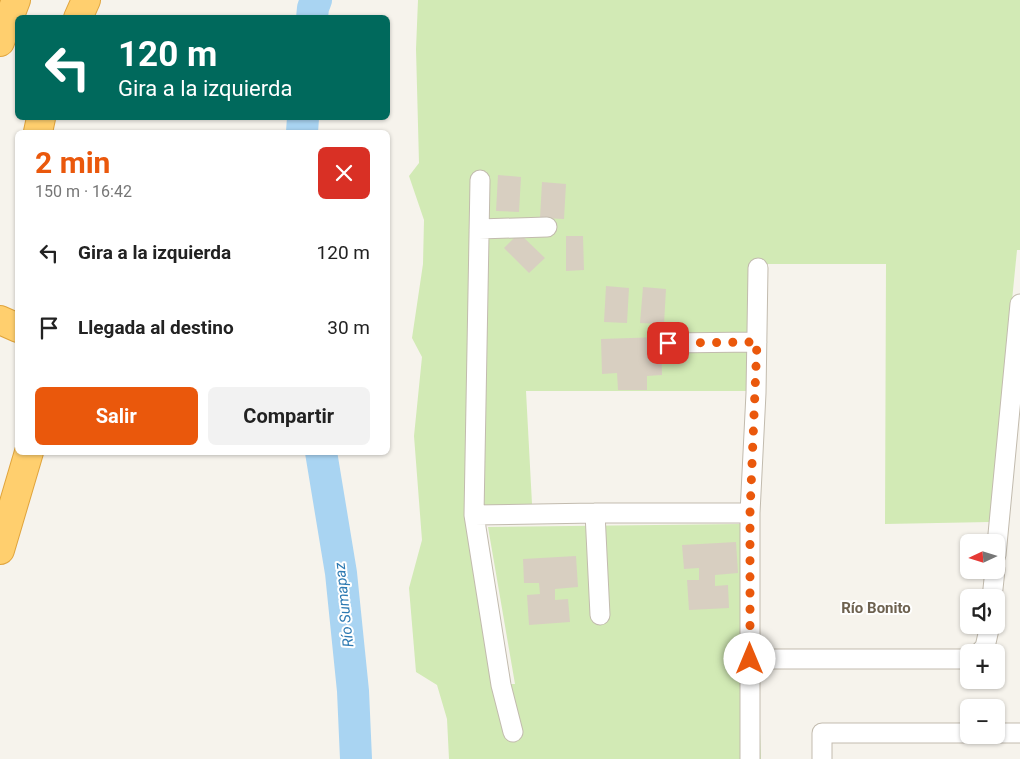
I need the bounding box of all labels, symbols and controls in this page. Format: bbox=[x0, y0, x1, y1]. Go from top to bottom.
text: 120 m bbox=[118, 34, 217, 75]
icon: left bbox=[35, 35, 100, 100]
text: Gira a la izquierda bbox=[118, 76, 292, 101]
text: 2 min bbox=[35, 145, 110, 180]
button: close bbox=[318, 147, 370, 199]
text: 150 m · 16:42 bbox=[35, 182, 132, 201]
icon: left bbox=[35, 239, 63, 267]
text: Gira a la izquierda bbox=[78, 241, 231, 264]
text: 120 m bbox=[317, 241, 370, 264]
icon: arrive bbox=[35, 314, 63, 342]
text: Llegada al destino bbox=[78, 316, 234, 339]
text: 30 m bbox=[327, 316, 370, 339]
pin bbox=[647, 322, 689, 364]
icon: arrive bbox=[654, 329, 682, 357]
button: Salir bbox=[35, 387, 198, 445]
button: Compartir bbox=[208, 387, 370, 445]
north arrow bbox=[960, 534, 1005, 579]
map controls bbox=[960, 534, 1005, 744]
water label: Río Sumapaz bbox=[331, 561, 357, 648]
button: sound bbox=[960, 589, 1005, 634]
district label: Río Bonito bbox=[841, 599, 911, 617]
position arrow bbox=[723, 632, 775, 684]
button: + bbox=[960, 644, 1005, 689]
button: − bbox=[960, 699, 1005, 744]

